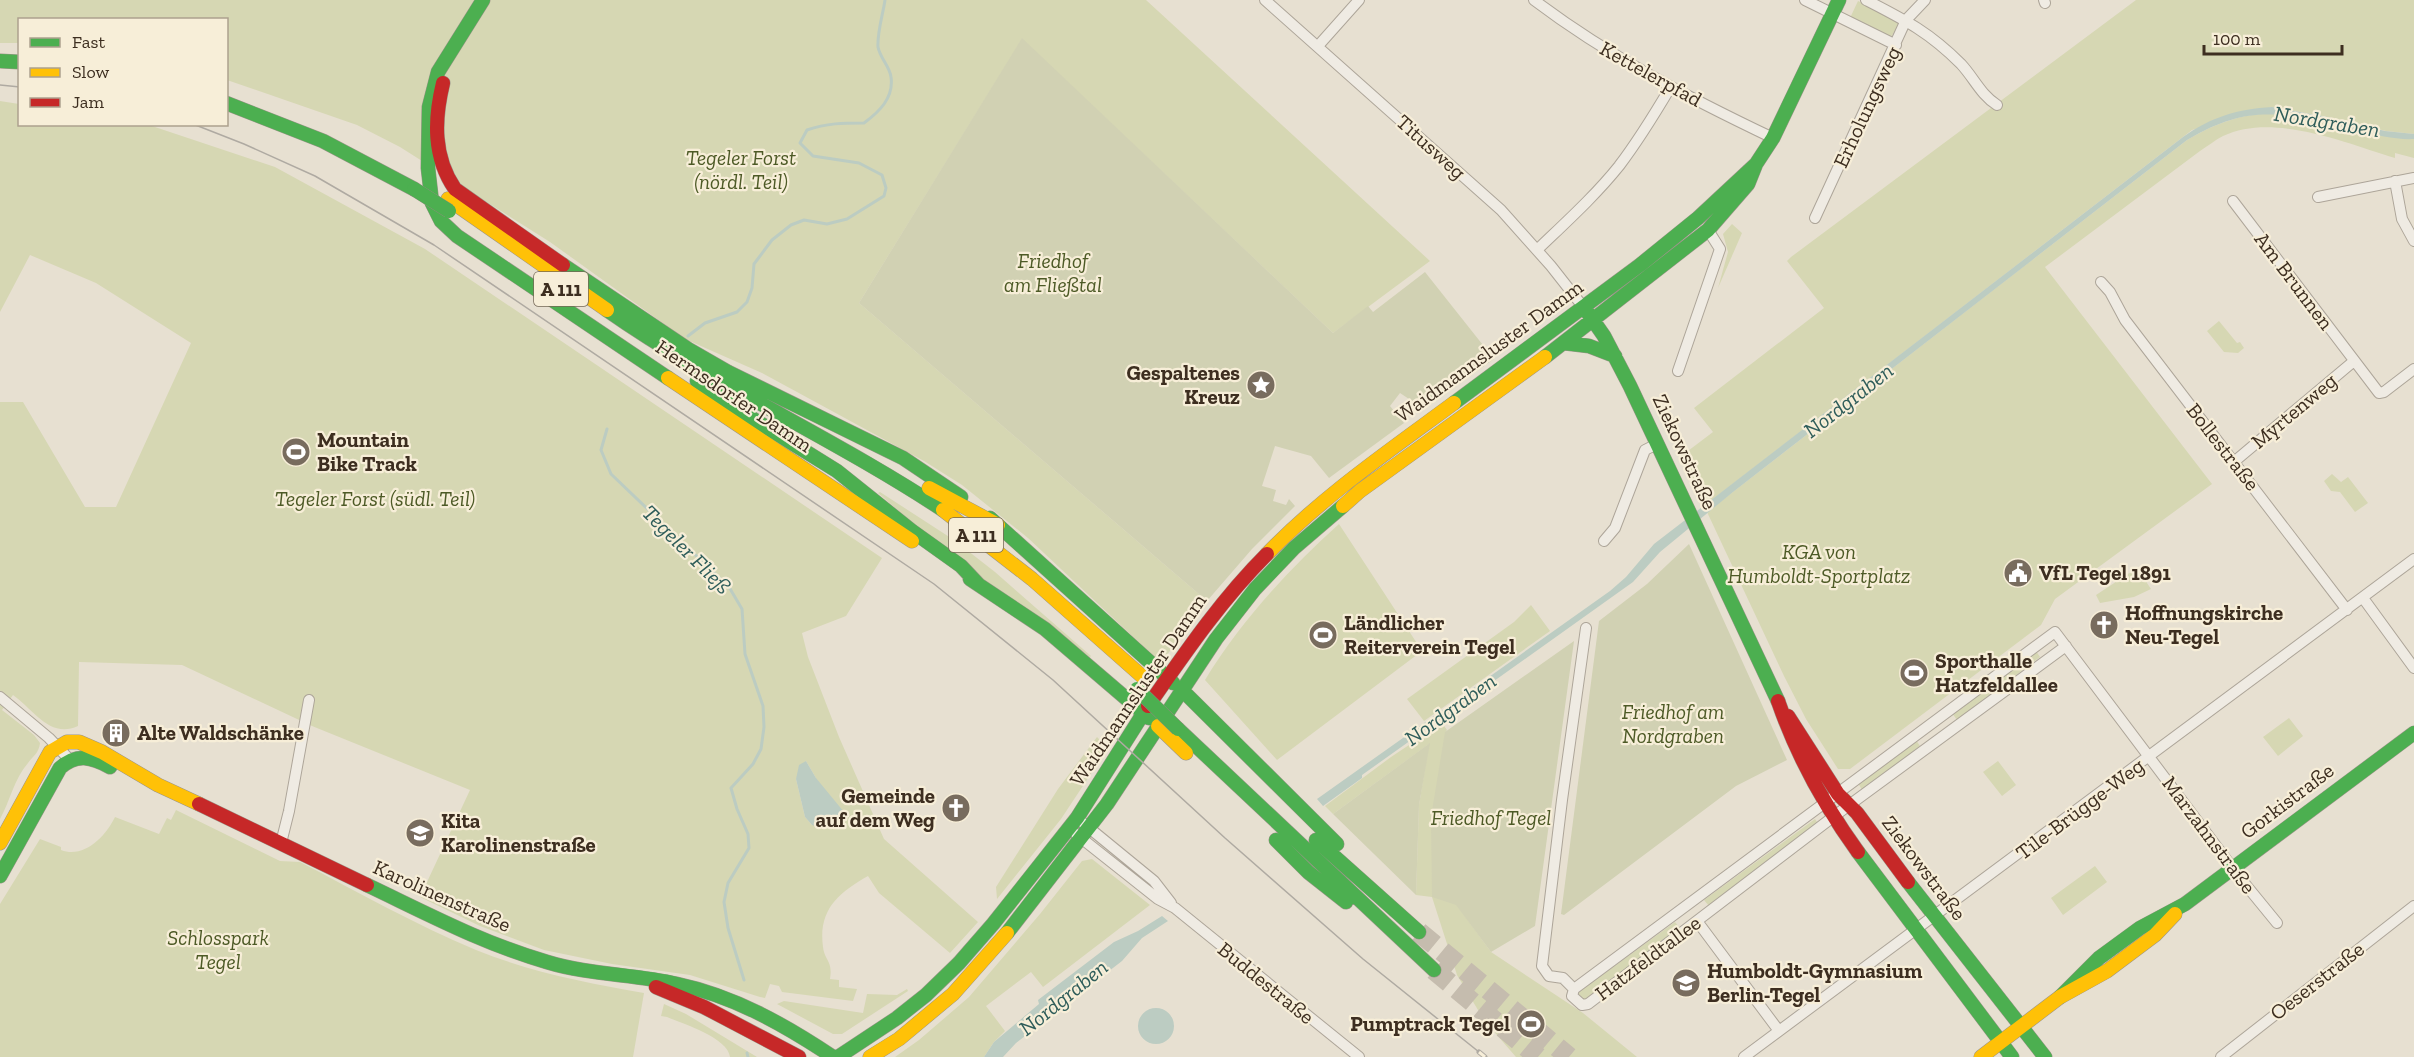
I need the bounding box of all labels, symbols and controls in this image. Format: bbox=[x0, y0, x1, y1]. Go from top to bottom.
legend bbox=[18, 18, 228, 126]
scale bar bbox=[2204, 18, 2342, 56]
text: 100 m bbox=[2213, 28, 2261, 50]
text: Fast bbox=[72, 31, 105, 53]
street label: Kettelerpfad bbox=[1596, 35, 1707, 112]
street label: Erholungsweg bbox=[1828, 42, 1906, 171]
text: Slow bbox=[72, 61, 109, 83]
text: Jam bbox=[72, 91, 104, 113]
water label: Nordgraben bbox=[2272, 100, 2382, 143]
street label: Titusweg bbox=[1391, 109, 1472, 185]
park label: Tegeler Forst (nördl. Teil) bbox=[686, 145, 796, 194]
street label: Am Brunnen bbox=[2250, 227, 2339, 334]
park label: Friedhof am Fließtal bbox=[1004, 248, 1102, 297]
road number: A 111 bbox=[534, 272, 588, 306]
street label: Waidmannsluster Damm bbox=[1390, 274, 1588, 427]
street label: Hermsdorfer Damm bbox=[651, 334, 817, 457]
water label: Nordgraben bbox=[1798, 357, 1899, 444]
place label: Gespaltenes Kreuz bbox=[1127, 360, 1240, 409]
street label: Myrtenweg bbox=[2246, 367, 2342, 454]
place icon: Gespaltenes Kreuz bbox=[1245, 369, 1277, 401]
street label: Ziekowstraße bbox=[1648, 390, 1723, 514]
street label: Bollestraße bbox=[2182, 398, 2265, 495]
place label: Mountain Bike Track bbox=[317, 427, 417, 476]
sports icon: Mountain Bike Track bbox=[280, 436, 312, 468]
park label: Tegeler Forst (südl. Teil) bbox=[275, 486, 475, 511]
water label: Tegeler Fließ bbox=[636, 499, 737, 600]
road number: A 111 bbox=[949, 518, 1003, 552]
park label: KGA von Humboldt-Sportplatz bbox=[1728, 539, 1910, 588]
public building icon: VfL Tegel 1891 bbox=[2002, 557, 2034, 589]
place label: VfL Tegel 1891 bbox=[2039, 560, 2171, 585]
street label: Waidmannsluster Damm bbox=[1064, 589, 1211, 791]
place label: Hoffnungskirche Neu-Tegel bbox=[2125, 600, 2283, 649]
church icon: Hoffnungskirche Neu-Tegel bbox=[2088, 609, 2120, 641]
place label: Ländlicher Reiterverein Tegel bbox=[1344, 610, 1515, 659]
sports icon: Ländlicher Reiterverein Tegel bbox=[1307, 619, 1339, 651]
place label: Sporthalle Hatzfeldallee bbox=[1935, 648, 2058, 697]
sports icon: Sporthalle Hatzfeldallee bbox=[1898, 657, 1930, 689]
water label: Nordgraben bbox=[1399, 667, 1501, 752]
park label: Friedhof am Nordgraben bbox=[1622, 699, 1724, 748]
building icon: Alte Waldschänke bbox=[100, 717, 132, 749]
place label: Alte Waldschänke bbox=[137, 720, 304, 745]
street label: Tile-Brügge-Weg bbox=[2011, 752, 2149, 865]
street label: Gorkistraße bbox=[2235, 757, 2338, 844]
street label: Marzahnstraße bbox=[2157, 771, 2262, 898]
place label: Gemeinde auf dem Weg bbox=[815, 783, 935, 832]
church icon: Gemeinde auf dem Weg bbox=[940, 792, 972, 824]
park label: Friedhof Tegel bbox=[1431, 805, 1551, 830]
place label: Kita Karolinenstraße bbox=[441, 808, 596, 857]
street label: Ziekowstraße bbox=[1877, 811, 1972, 925]
school or university icon: Kita Karolinenstraße bbox=[404, 817, 436, 849]
street label: Karolinenstraße bbox=[369, 854, 515, 937]
street label: Hatzfeldtallee bbox=[1590, 910, 1706, 1005]
park label: Schlosspark Tegel bbox=[167, 925, 269, 974]
street label: Buddestraße bbox=[1213, 936, 1320, 1029]
street label: Oeserstraße bbox=[2265, 936, 2369, 1025]
water label: Nordgraben bbox=[1013, 953, 1113, 1041]
place label: Humboldt-Gymnasium Berlin-Tegel bbox=[1707, 958, 1923, 1007]
school or university icon: Humboldt-Gymnasium Berlin-Tegel bbox=[1670, 967, 1702, 999]
sports icon: Pumptrack Tegel bbox=[1515, 1008, 1547, 1040]
place label: Pumptrack Tegel bbox=[1350, 1011, 1510, 1036]

